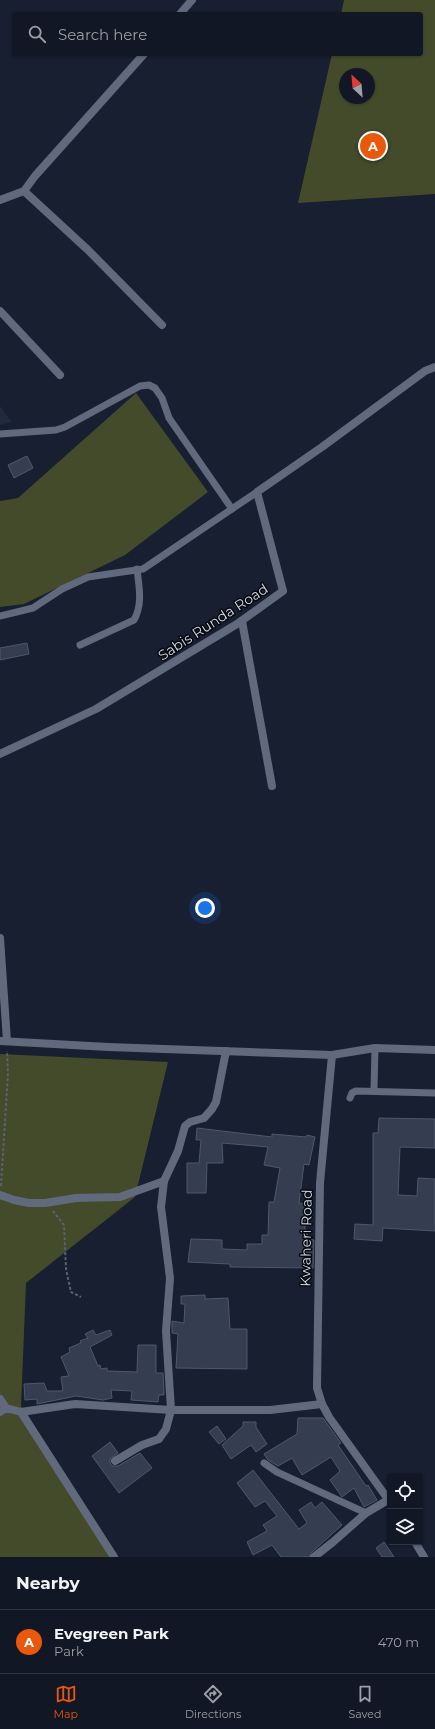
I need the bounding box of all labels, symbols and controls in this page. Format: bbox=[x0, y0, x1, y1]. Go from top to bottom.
search box bbox=[12, 12, 423, 56]
icon: search bbox=[26, 23, 48, 45]
text: Search here bbox=[58, 25, 147, 44]
north arrow bbox=[339, 68, 375, 104]
pin: A bbox=[360, 131, 386, 161]
street label: Sabis Runda Road bbox=[155, 580, 271, 664]
your location bbox=[195, 898, 215, 918]
street label: Kwaheri Road bbox=[296, 1189, 316, 1287]
map controls bbox=[387, 1473, 423, 1545]
button: locate bbox=[387, 1473, 423, 1509]
button: layers bbox=[387, 1509, 423, 1545]
text: Nearby bbox=[16, 1573, 80, 1593]
text: Evegreen Park bbox=[54, 1624, 169, 1643]
text: A bbox=[24, 1634, 34, 1650]
text: 470 m bbox=[378, 1634, 419, 1650]
text: Park bbox=[54, 1643, 84, 1659]
tab: Map bbox=[54, 1683, 78, 1721]
tab: Directions bbox=[185, 1683, 241, 1721]
tab: Saved bbox=[348, 1683, 381, 1721]

